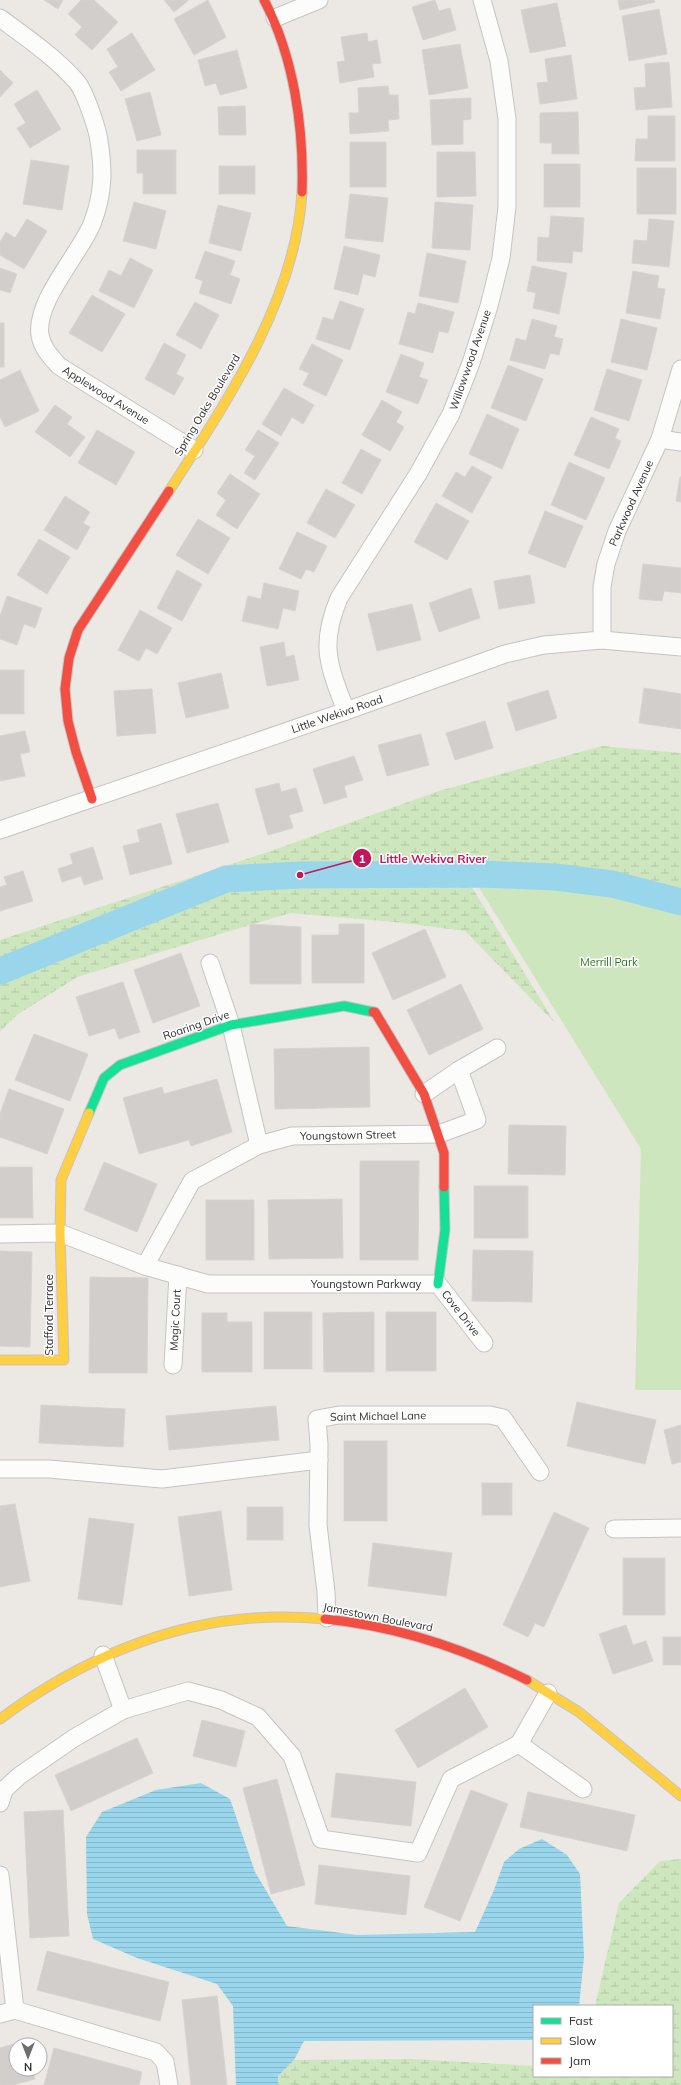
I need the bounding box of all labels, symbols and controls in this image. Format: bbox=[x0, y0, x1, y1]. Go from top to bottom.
street label: Willowwood Avenue bbox=[446, 308, 494, 412]
street label: Spring Oaks Boulevard bbox=[171, 351, 243, 459]
street label: Applewood Avenue bbox=[60, 363, 152, 427]
street label: Parkwood Avenue bbox=[606, 458, 656, 548]
street label: Little Wekiva Road bbox=[289, 692, 385, 736]
callout: Little Wekiva River bbox=[352, 846, 495, 870]
text: 1 bbox=[358, 851, 366, 866]
text: Little Wekiva River bbox=[379, 851, 487, 866]
park label: Merrill Park bbox=[580, 955, 638, 969]
street label: Roaring Drive bbox=[161, 1007, 231, 1043]
street label: Youngstown Street bbox=[299, 1127, 396, 1143]
street label: Stafford Terrace bbox=[42, 1274, 56, 1356]
street label: Youngstown Parkway bbox=[310, 1277, 421, 1291]
street label: Cove Drive bbox=[439, 1287, 483, 1339]
street label: Magic Court bbox=[166, 1289, 184, 1351]
street label: Saint Michael Lane bbox=[330, 1408, 426, 1424]
street label: Jamestown Boulevard bbox=[322, 1599, 434, 1635]
legend bbox=[533, 2005, 673, 2077]
text: Fast bbox=[569, 2013, 593, 2028]
text: Slow bbox=[569, 2033, 597, 2048]
north arrow bbox=[8, 2037, 48, 2077]
text: Jam bbox=[569, 2053, 591, 2068]
text: N bbox=[24, 2060, 32, 2074]

